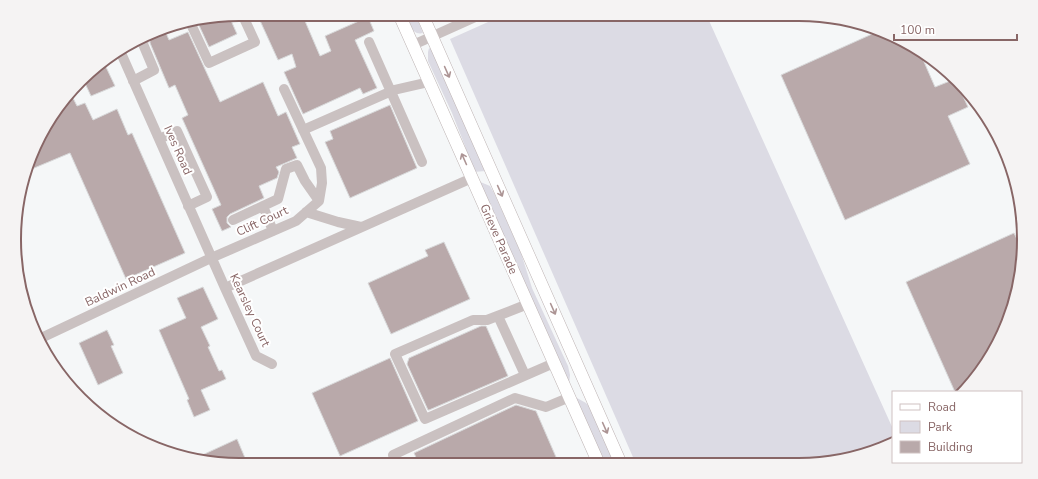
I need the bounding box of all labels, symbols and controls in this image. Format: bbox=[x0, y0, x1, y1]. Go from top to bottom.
scale bar bbox=[894, 16, 1017, 42]
text: 100 m bbox=[900, 22, 935, 38]
one-way arrow bbox=[444, 65, 451, 77]
street label: Ives Road bbox=[160, 123, 196, 177]
one-way arrow bbox=[460, 154, 467, 166]
one-way arrow bbox=[497, 184, 504, 196]
street label: Grieve Parade bbox=[476, 201, 522, 277]
street label: Clift Court bbox=[234, 202, 291, 240]
street label: Baldwin Road bbox=[82, 264, 158, 310]
street label: Kearsley Court bbox=[226, 271, 274, 350]
one-way arrow bbox=[549, 303, 557, 315]
legend bbox=[892, 391, 1022, 463]
text: Road bbox=[928, 399, 956, 415]
text: Park bbox=[928, 419, 953, 435]
one-way arrow bbox=[602, 422, 609, 434]
text: Building bbox=[928, 439, 973, 455]

